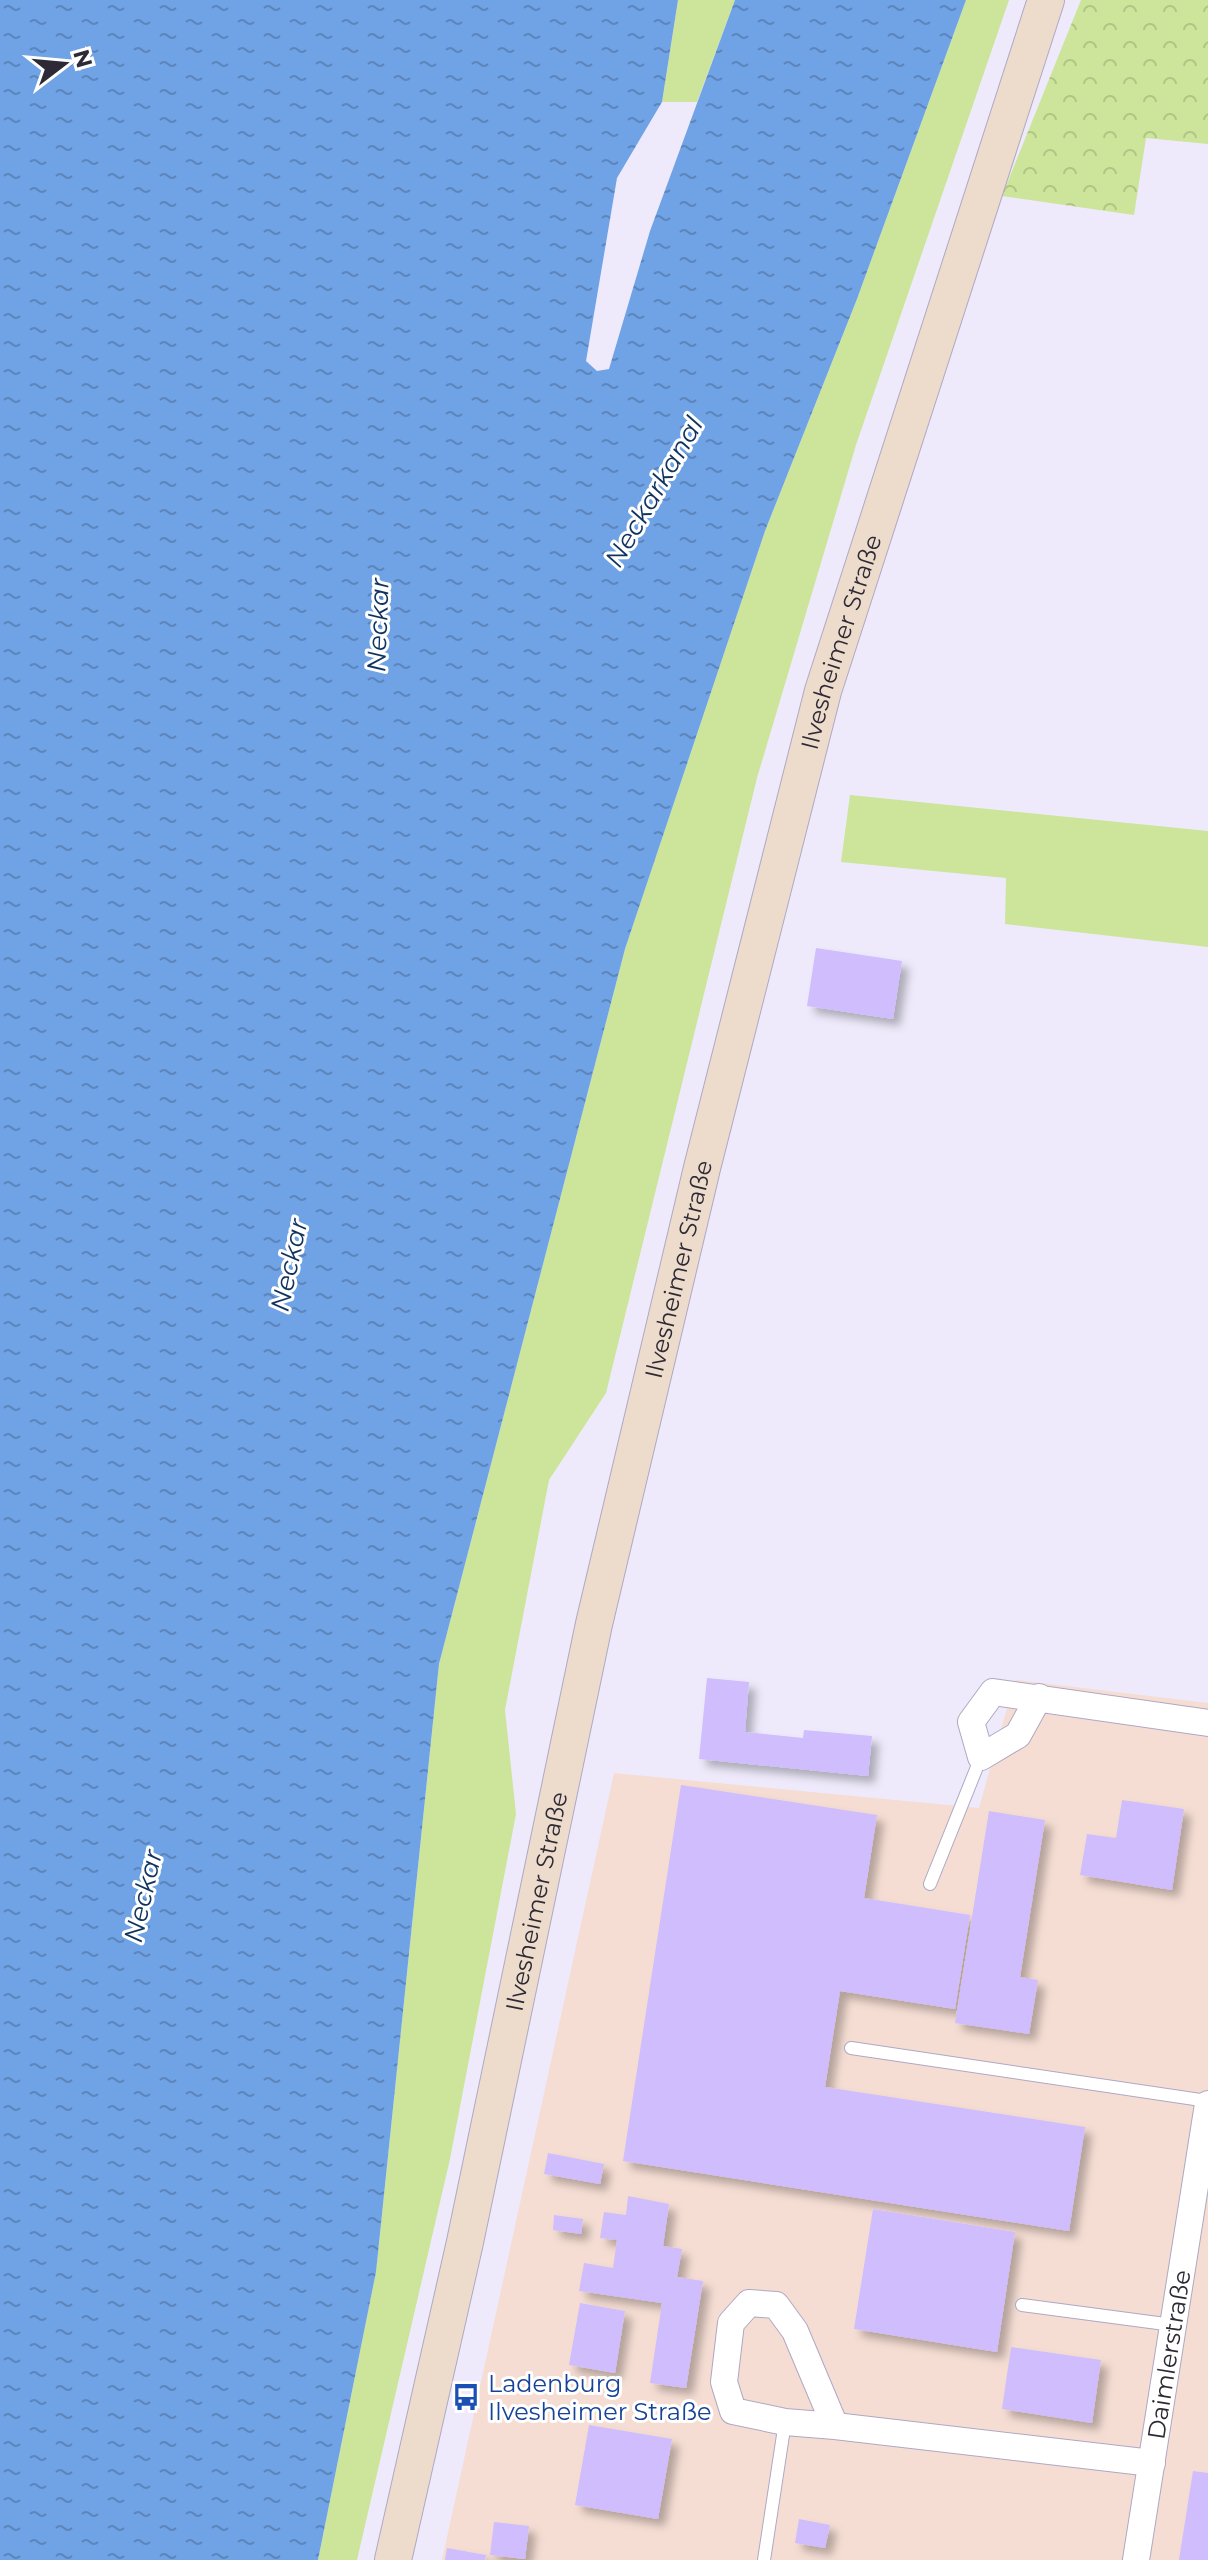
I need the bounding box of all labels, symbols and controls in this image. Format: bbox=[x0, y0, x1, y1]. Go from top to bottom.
north arrow bbox=[24, 24, 104, 104]
text: N bbox=[67, 46, 98, 71]
water label: Neckarkanal bbox=[598, 411, 710, 573]
street label: Ilvesheimer Straße bbox=[794, 531, 887, 753]
water label: Neckar bbox=[360, 577, 396, 673]
street label: Ilvesheimer Straße bbox=[638, 1157, 718, 1381]
water label: Neckar bbox=[264, 1215, 315, 1314]
street label: Ilvesheimer Straße bbox=[499, 1789, 573, 2014]
water label: Neckar bbox=[117, 1846, 169, 1946]
street label: Daimlerstraße bbox=[1141, 2268, 1196, 2441]
place label: Ladenburg Ilvesheimer Straße bbox=[488, 2369, 711, 2426]
bus stop icon: Ladenburg Ilvesheimer Straße bbox=[451, 2382, 481, 2412]

